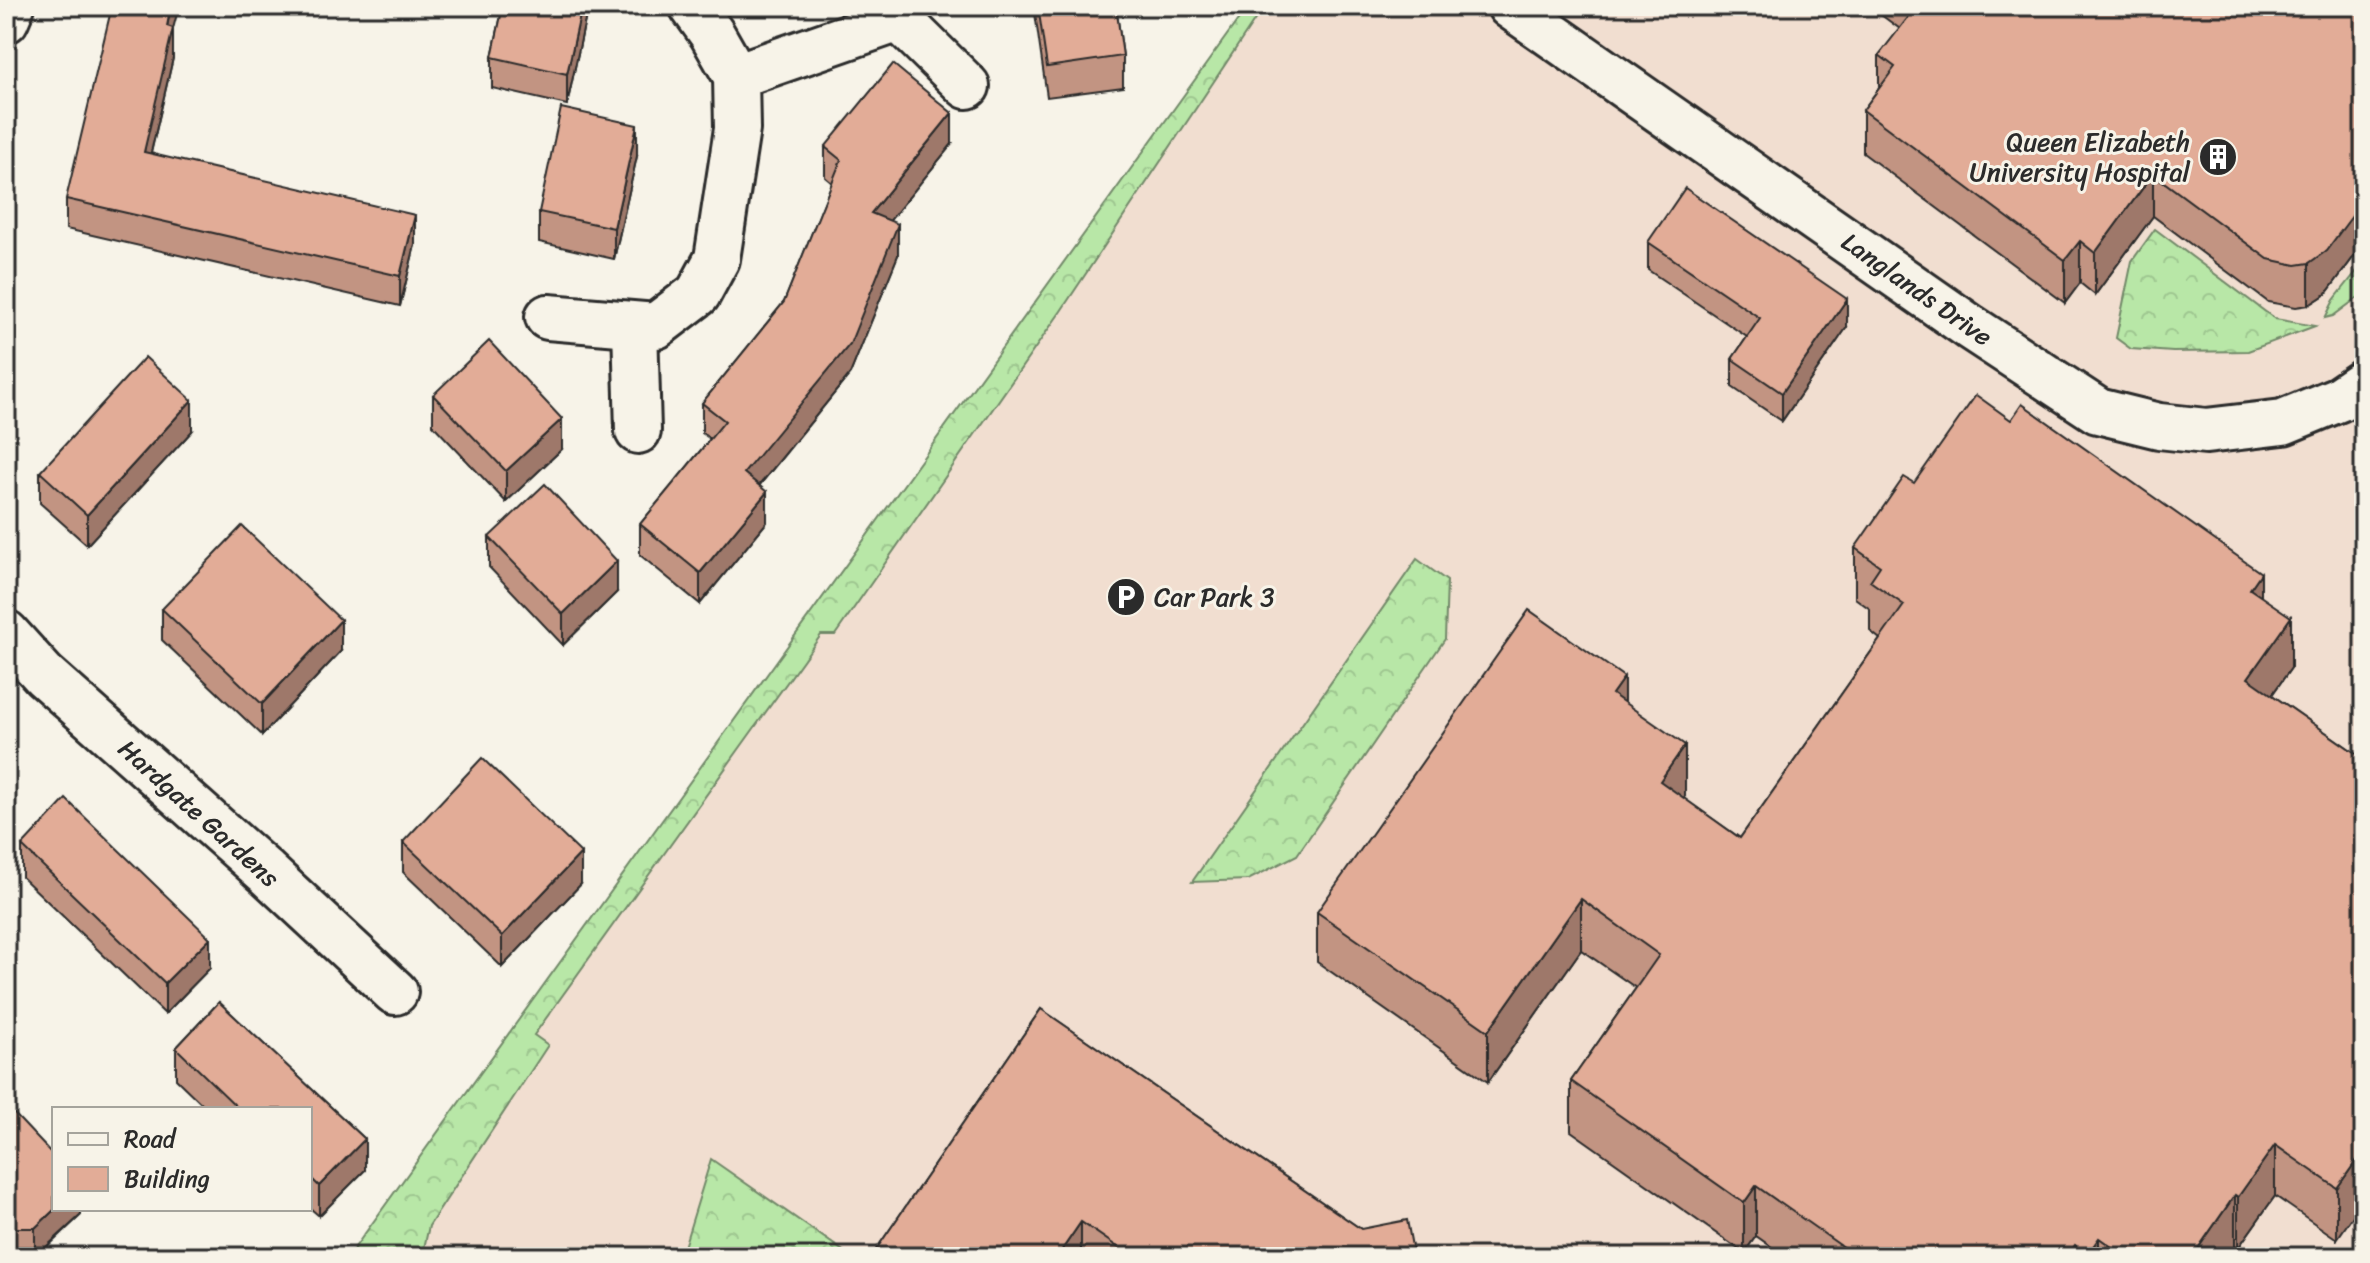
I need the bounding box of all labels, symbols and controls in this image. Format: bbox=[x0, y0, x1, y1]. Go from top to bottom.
place label: Queen Elizabeth University Hospital bbox=[1969, 119, 2191, 195]
building icon: Queen Elizabeth University Hospital bbox=[2197, 136, 2239, 178]
street label: Langlands Drive bbox=[1831, 219, 2003, 359]
place label: Car Park 3 bbox=[1154, 574, 1275, 620]
parking icon: Car Park 3 bbox=[1105, 576, 1147, 618]
street label: Hardgate Gardens bbox=[107, 727, 291, 899]
legend bbox=[52, 1107, 312, 1211]
text: Road bbox=[124, 1118, 178, 1160]
text: Building bbox=[124, 1158, 210, 1200]

